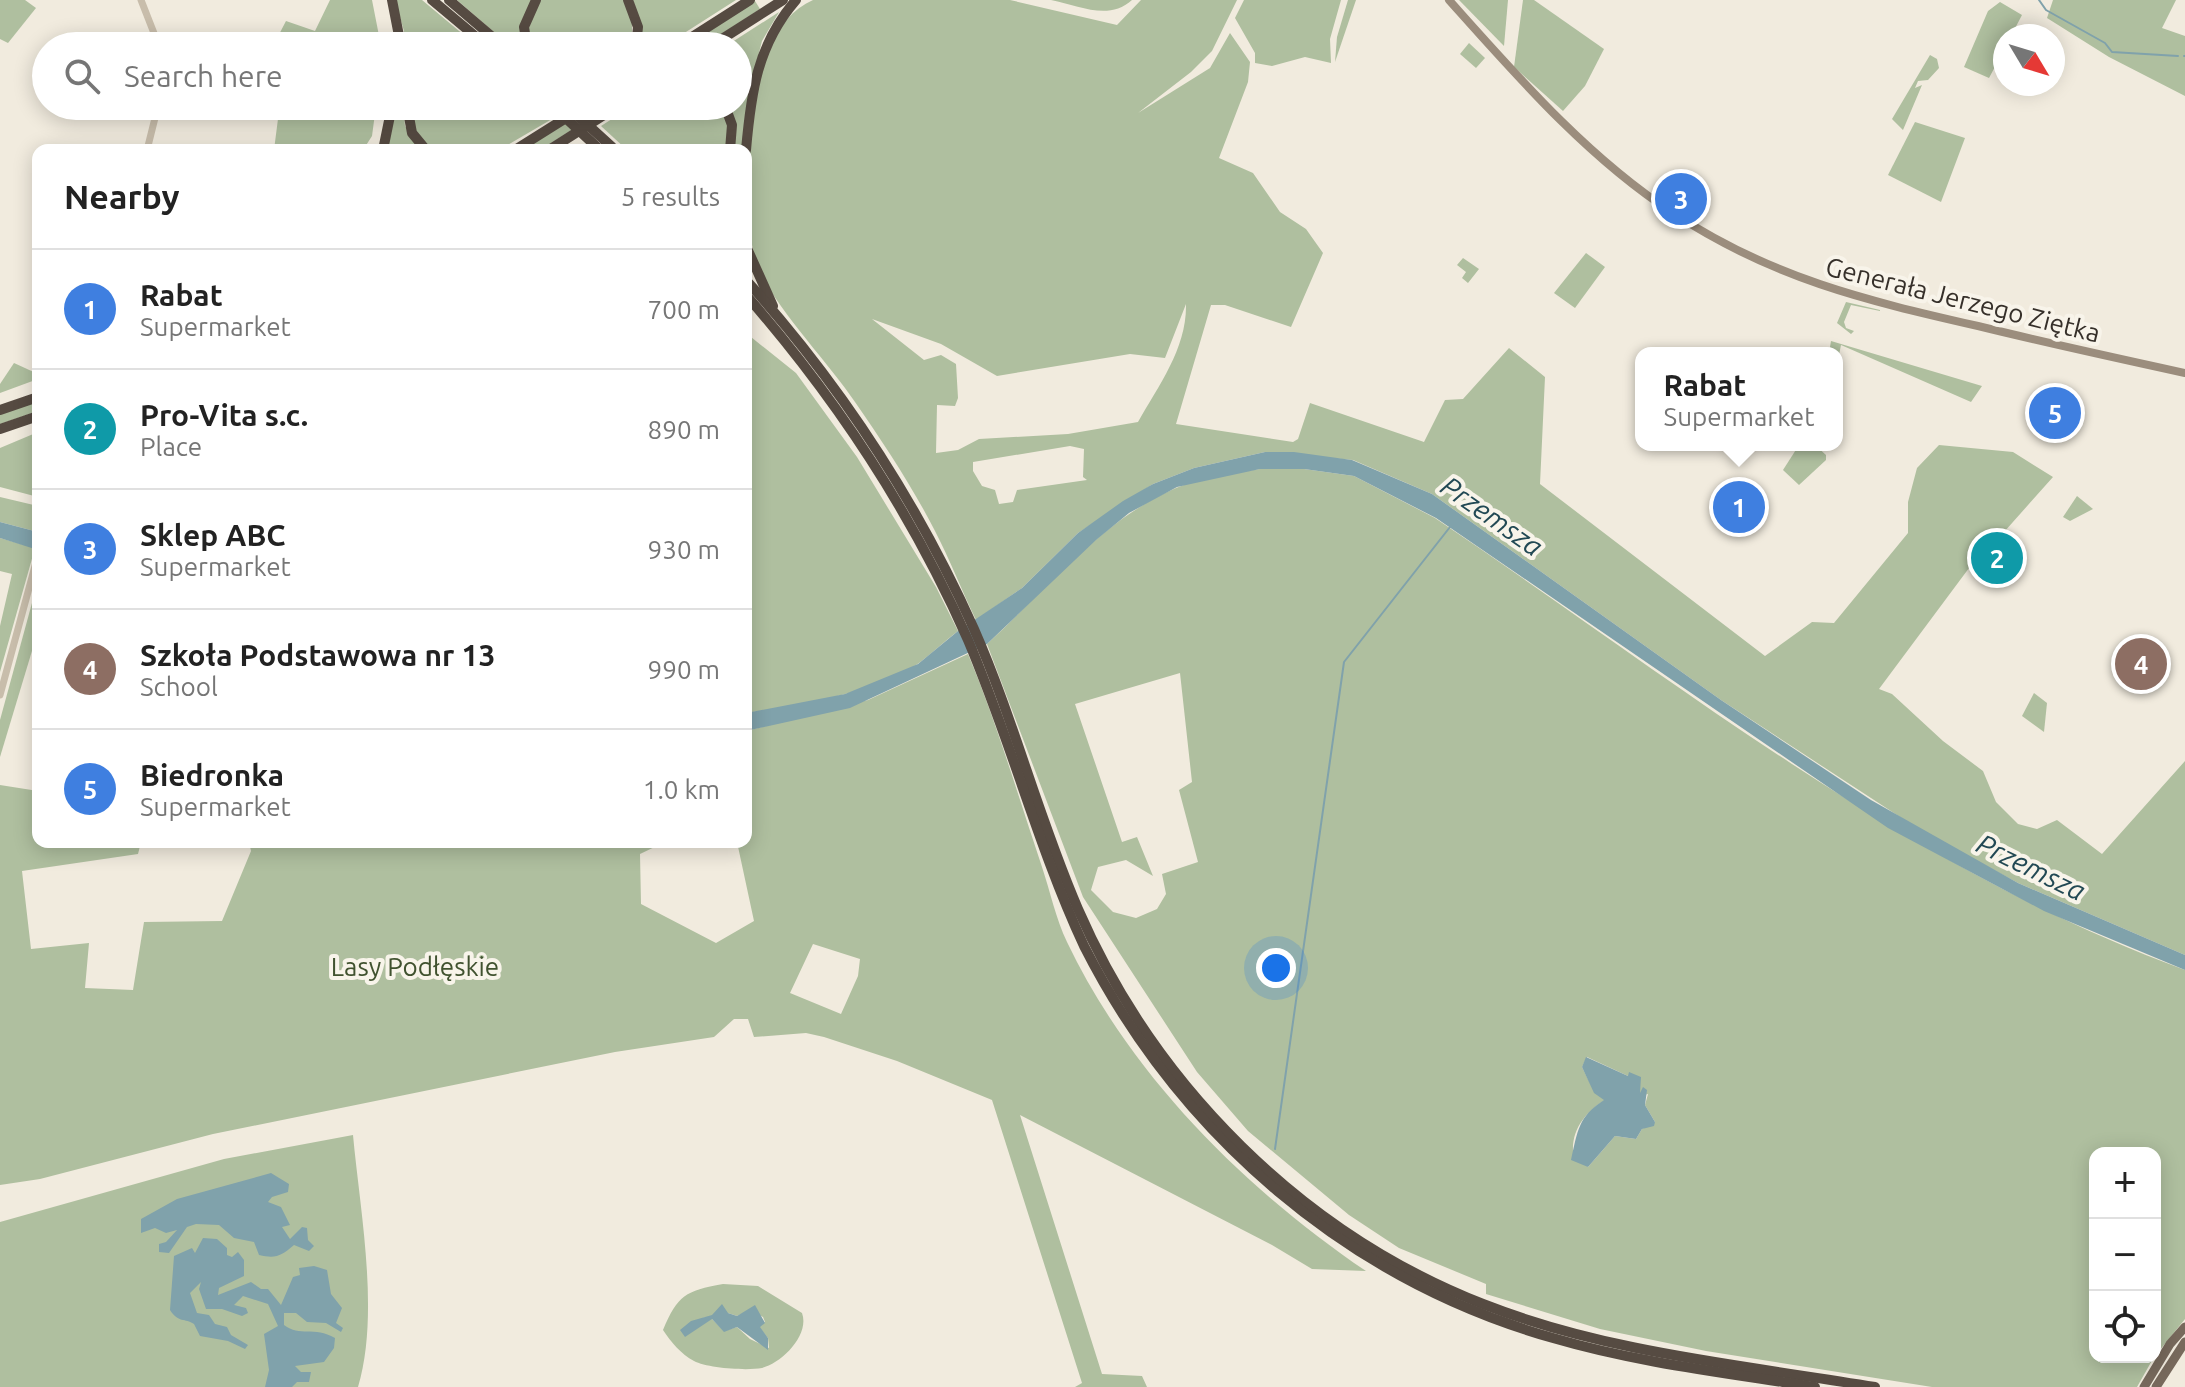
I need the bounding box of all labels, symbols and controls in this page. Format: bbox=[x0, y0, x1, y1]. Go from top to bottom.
north arrow bbox=[1993, 24, 2065, 96]
search box bbox=[32, 32, 752, 120]
icon: search bbox=[60, 54, 104, 98]
text: Search here bbox=[124, 59, 283, 93]
pin: 3 bbox=[1655, 169, 1707, 229]
text: Nearby bbox=[64, 177, 179, 215]
text: 5 results bbox=[621, 182, 720, 211]
street label: Generała Jerzego Ziętka bbox=[1823, 251, 2103, 348]
text: Rabat bbox=[140, 278, 223, 312]
text: 1 bbox=[83, 295, 97, 324]
text: 700 m bbox=[648, 295, 720, 324]
text: Supermarket bbox=[140, 312, 291, 341]
popup bbox=[1635, 347, 1843, 451]
text: Rabat bbox=[1664, 368, 1746, 402]
pin: 5 bbox=[2029, 383, 2081, 443]
text: Pro-Vita s.c. bbox=[140, 398, 308, 432]
text: Supermarket bbox=[1664, 402, 1814, 431]
text: 2 bbox=[83, 415, 97, 444]
text: 890 m bbox=[648, 415, 720, 444]
text: Place bbox=[140, 432, 202, 461]
water label: Przemsza bbox=[1436, 469, 1549, 562]
pin: 1 bbox=[1713, 477, 1765, 537]
text: Sklep ABC bbox=[140, 518, 285, 552]
pin: 2 bbox=[1971, 528, 2023, 588]
text: 3 bbox=[83, 535, 97, 564]
text: 930 m bbox=[648, 535, 720, 564]
text: Supermarket bbox=[140, 552, 291, 581]
pin: 4 bbox=[2115, 634, 2167, 694]
text: Szkoła Podstawowa nr 13 bbox=[140, 638, 495, 672]
text: 4 bbox=[83, 655, 97, 684]
text: 990 m bbox=[648, 655, 720, 684]
text: School bbox=[140, 672, 218, 701]
text: Biedronka bbox=[140, 758, 284, 792]
text: 5 bbox=[83, 775, 97, 804]
text: 1.0 km bbox=[643, 775, 720, 804]
text: Supermarket bbox=[140, 792, 291, 821]
water label: Przemsza bbox=[1972, 827, 2090, 906]
your location bbox=[1256, 948, 1296, 988]
park label: Lasy Podłęskie bbox=[331, 952, 499, 981]
map controls bbox=[2089, 1147, 2161, 1363]
button: + bbox=[2089, 1147, 2161, 1219]
button: − bbox=[2089, 1219, 2161, 1291]
button: locate bbox=[2089, 1291, 2161, 1363]

